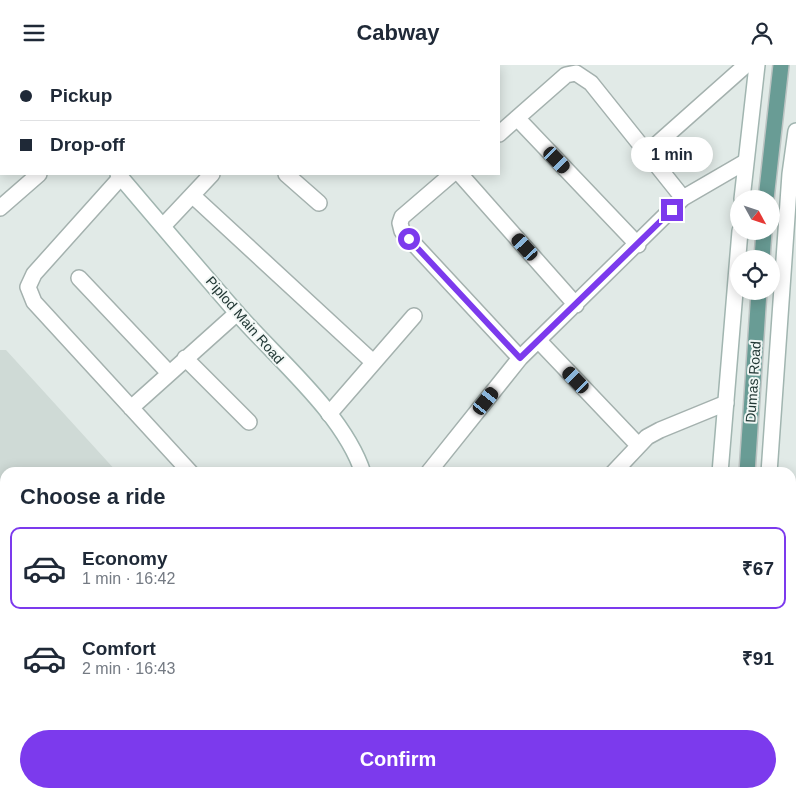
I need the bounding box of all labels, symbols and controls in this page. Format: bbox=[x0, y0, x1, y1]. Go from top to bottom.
icon: menu bbox=[20, 19, 48, 47]
icon: person bbox=[748, 19, 776, 47]
text: Cabway bbox=[356, 20, 440, 45]
text: Pickup bbox=[50, 85, 112, 106]
text: Drop-off bbox=[50, 134, 125, 155]
callout: 1 min bbox=[631, 137, 713, 173]
car bbox=[541, 144, 572, 176]
text: 1 min bbox=[651, 146, 693, 163]
north arrow bbox=[730, 190, 780, 240]
map controls bbox=[730, 190, 780, 300]
route end bbox=[661, 199, 683, 221]
route start bbox=[398, 228, 420, 250]
car bbox=[509, 231, 540, 263]
button: locate bbox=[730, 250, 780, 300]
street label: Piplod Main Road bbox=[203, 273, 287, 367]
street label: Dumas Road bbox=[742, 341, 764, 423]
car bbox=[560, 364, 591, 396]
car bbox=[470, 385, 501, 417]
text: Choose a ride bbox=[20, 484, 165, 509]
icon: car bbox=[22, 546, 67, 591]
text: Economy bbox=[82, 548, 168, 569]
text: ₹67 bbox=[742, 558, 774, 579]
text: 1 min · 16:42 bbox=[82, 570, 175, 587]
icon: car bbox=[22, 636, 67, 681]
text: Comfort bbox=[82, 638, 156, 659]
text: ₹91 bbox=[742, 648, 774, 669]
text: 2 min · 16:43 bbox=[82, 660, 175, 677]
button: Confirm bbox=[20, 730, 776, 788]

